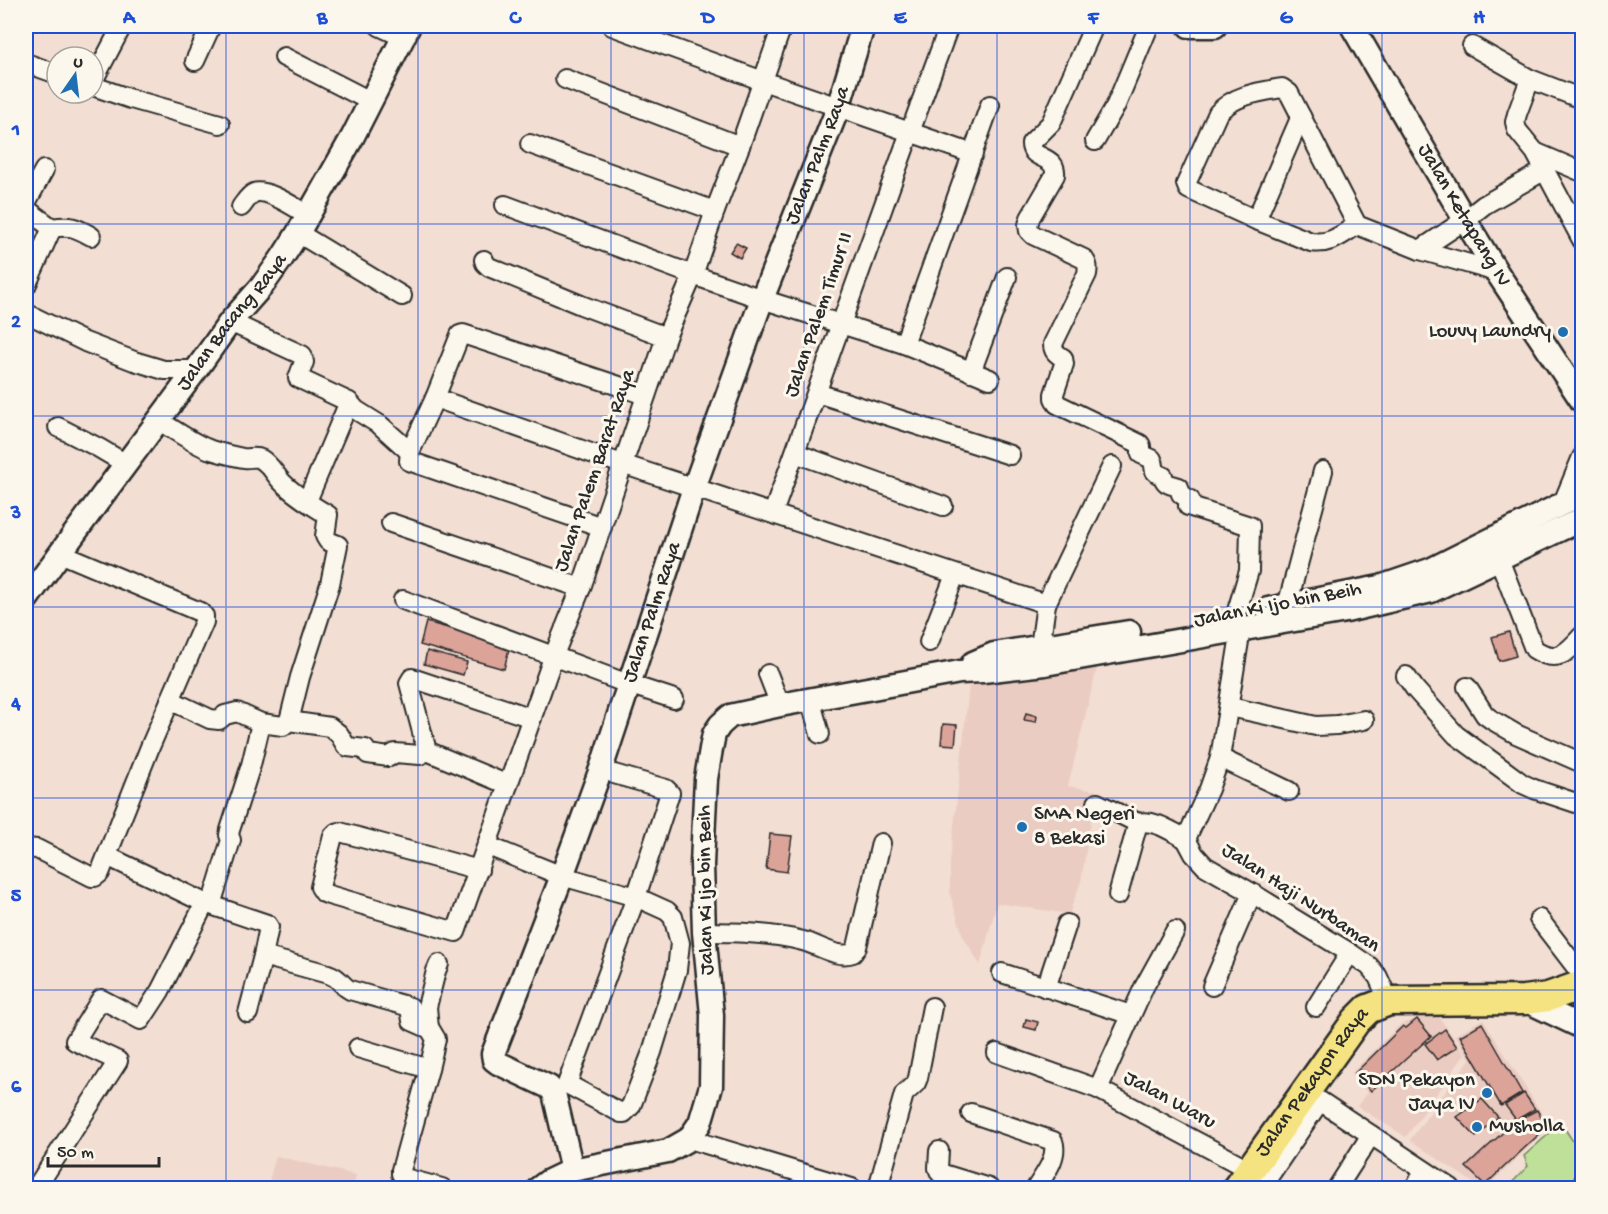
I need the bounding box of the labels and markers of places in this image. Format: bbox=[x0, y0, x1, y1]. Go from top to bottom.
place label: Louvy Laundry bbox=[1429, 320, 1551, 345]
marker: Louvy Laundry bbox=[1556, 325, 1570, 339]
place label: SMA Negeri 8 Bekasi bbox=[1034, 803, 1135, 852]
marker: SMA Negeri 8 Bekasi bbox=[1015, 820, 1029, 834]
place label: SDN Pekayon Jaya IV bbox=[1358, 1069, 1475, 1118]
marker: SDN Pekayon Jaya IV bbox=[1480, 1086, 1494, 1100]
place label: Musholla bbox=[1489, 1115, 1566, 1140]
marker: Musholla bbox=[1470, 1120, 1484, 1134]

